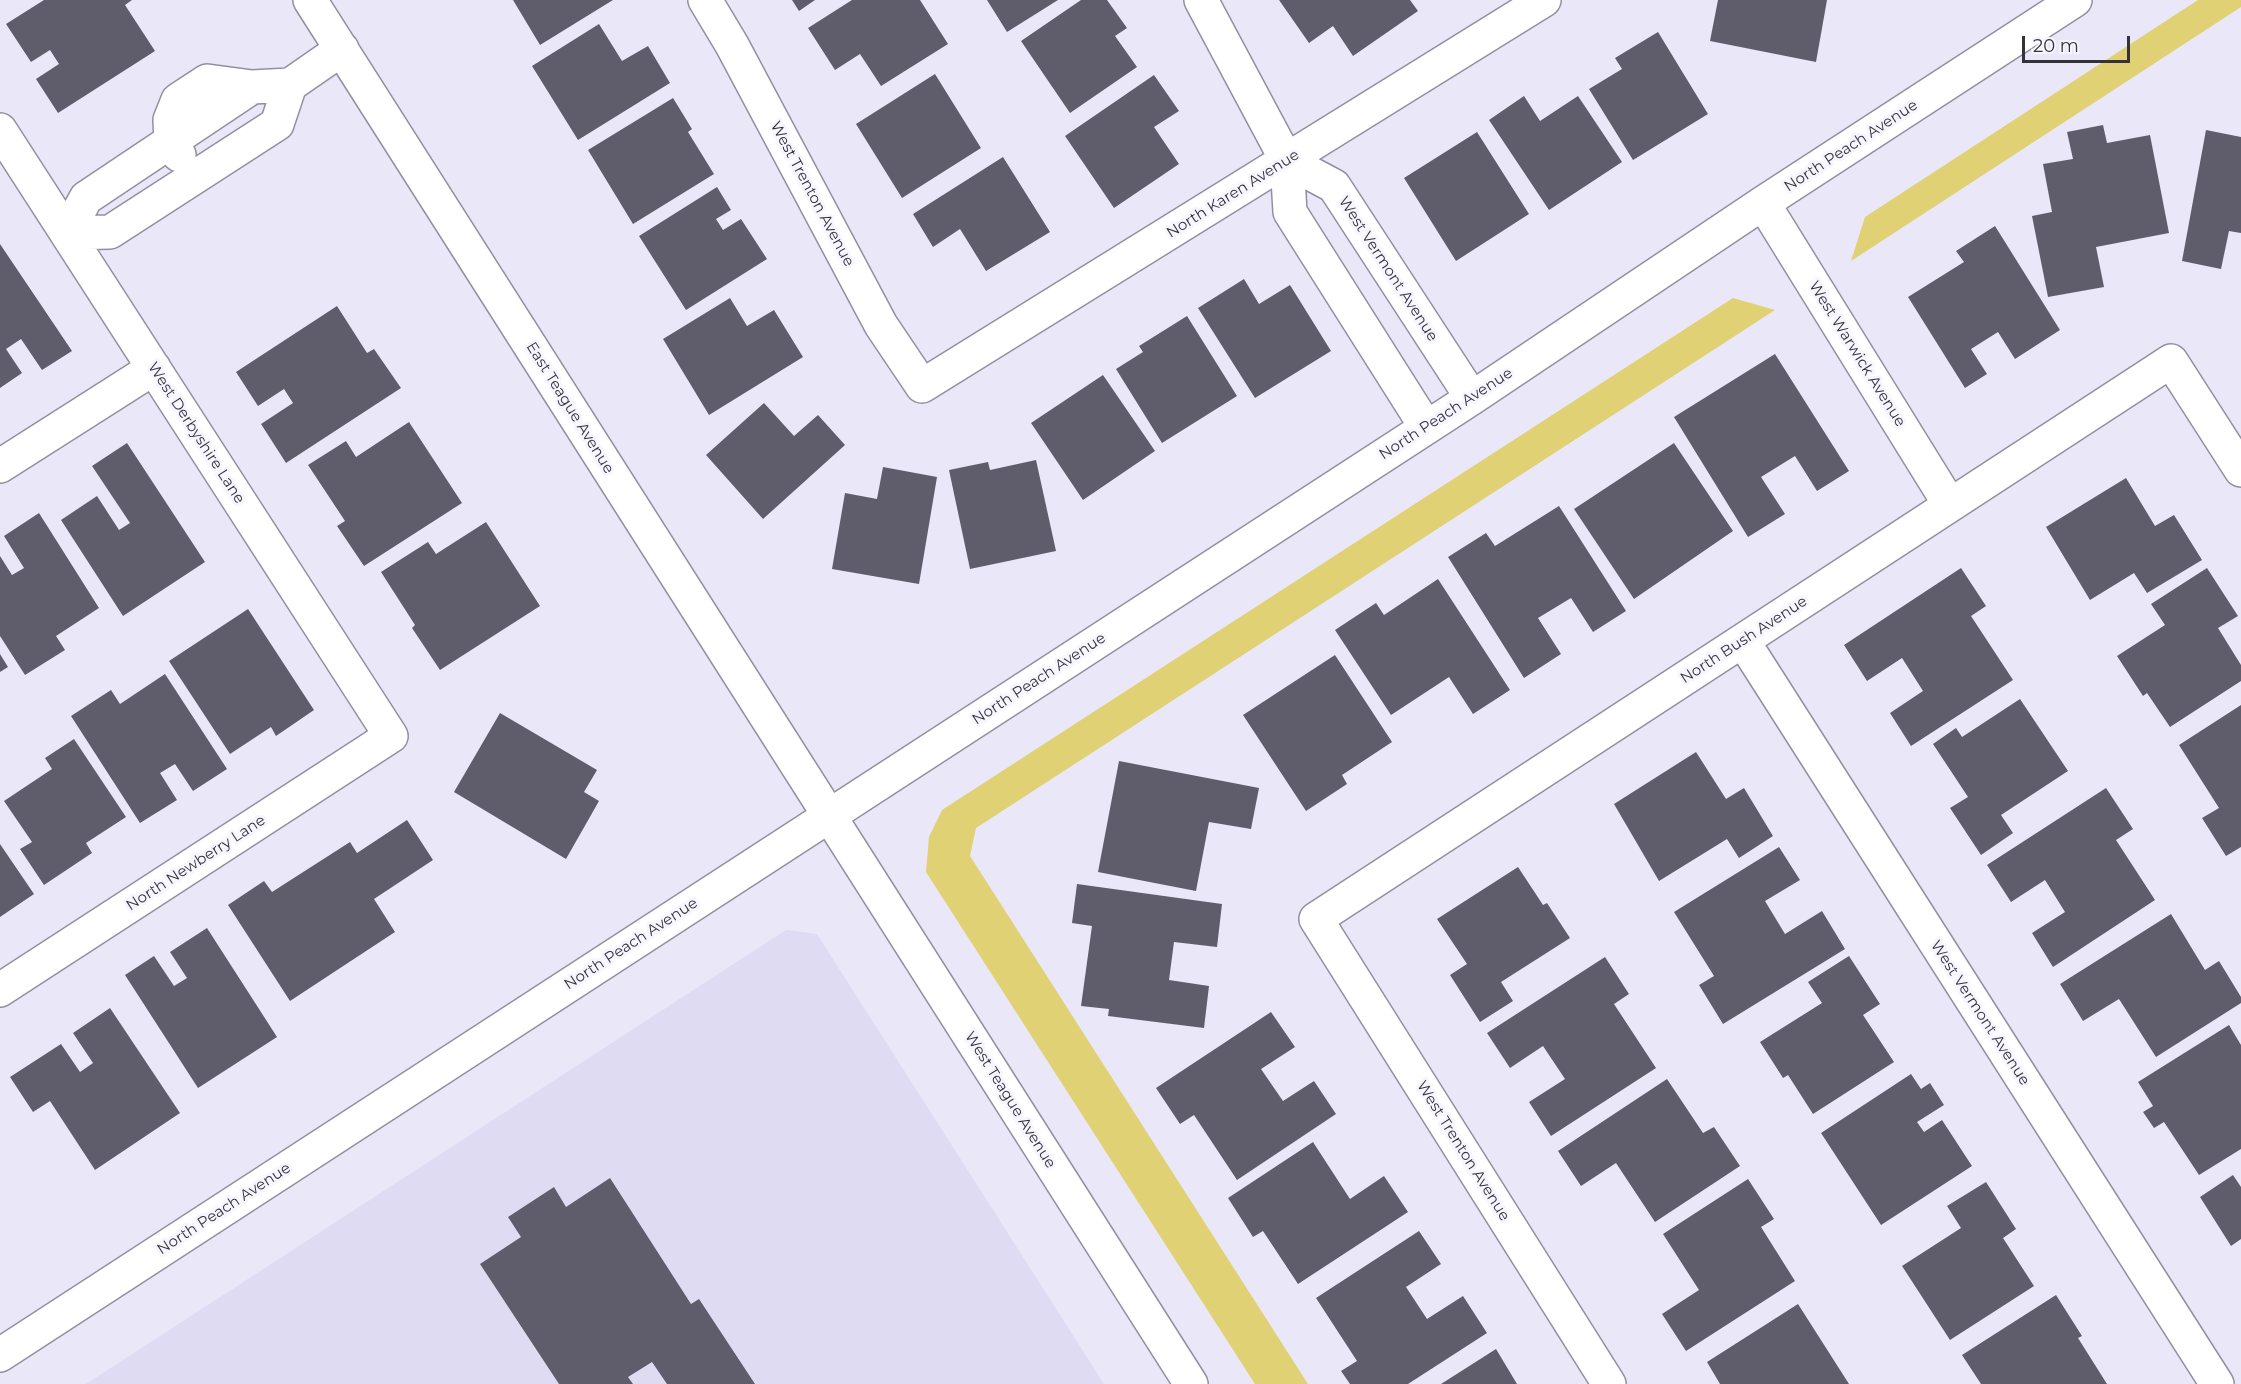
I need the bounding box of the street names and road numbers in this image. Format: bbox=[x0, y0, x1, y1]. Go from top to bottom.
street label: North Peach Avenue bbox=[1781, 96, 1921, 196]
street label: West Trenton Avenue bbox=[766, 118, 858, 270]
street label: North Karen Avenue bbox=[1163, 146, 1303, 242]
street label: West Vermont Avenue bbox=[1334, 193, 1442, 345]
street label: West Warwick Avenue bbox=[1805, 278, 1909, 430]
street label: East Teague Avenue bbox=[522, 339, 618, 477]
street label: West Derbyshire Lane bbox=[144, 359, 248, 507]
street label: North Peach Avenue bbox=[1376, 364, 1516, 464]
street label: North Bush Avenue bbox=[1677, 592, 1811, 688]
street label: North Peach Avenue bbox=[969, 629, 1109, 729]
street label: North Newberry Lane bbox=[123, 811, 269, 915]
street label: North Peach Avenue bbox=[561, 894, 701, 994]
street label: West Vermont Avenue bbox=[1926, 937, 2034, 1089]
street label: West Teague Avenue bbox=[961, 1028, 1059, 1172]
street label: West Trenton Avenue bbox=[1413, 1078, 1513, 1224]
street label: North Peach Avenue bbox=[154, 1159, 294, 1259]

